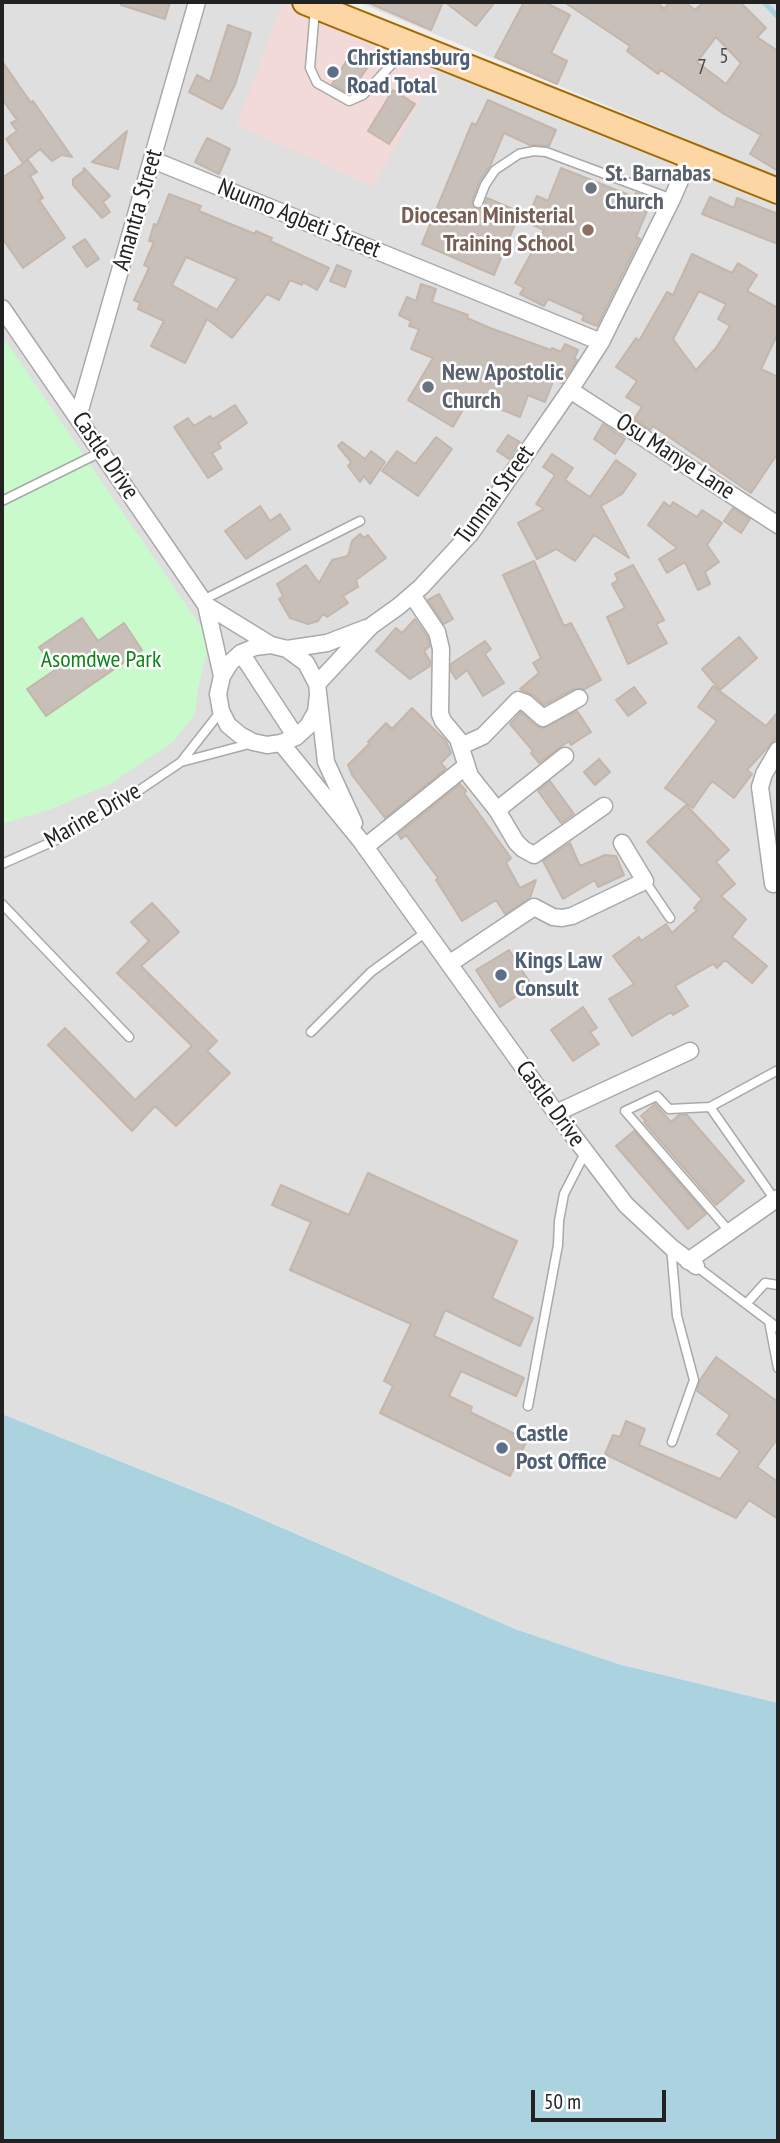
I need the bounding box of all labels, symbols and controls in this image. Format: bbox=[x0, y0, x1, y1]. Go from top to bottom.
place label: Christiansburg Road Total bbox=[347, 44, 470, 100]
house number: 5 bbox=[719, 44, 729, 70]
house number: 7 bbox=[697, 55, 707, 81]
marker: Christiansburg Road Total bbox=[325, 64, 341, 80]
street label: Amantra Street bbox=[107, 146, 169, 274]
place label: St. Barnabas Church bbox=[605, 160, 711, 216]
street label: Nuumo Agbeti Street bbox=[213, 173, 385, 265]
marker: St. Barnabas Church bbox=[583, 180, 599, 196]
place label: Diocesan Ministerial Training School bbox=[401, 202, 574, 258]
marker: Diocesan Ministerial Training School bbox=[580, 222, 596, 238]
place label: New Apostolic Church bbox=[442, 359, 564, 415]
marker: New Apostolic Church bbox=[420, 379, 436, 395]
street label: Castle Drive bbox=[65, 407, 145, 505]
street label: Osu Manye Lane bbox=[610, 408, 740, 506]
street label: Tunmai Street bbox=[450, 440, 540, 550]
park label: Asomdwe Park bbox=[41, 646, 161, 674]
street label: Marine Drive bbox=[40, 777, 146, 855]
place label: Kings Law Consult bbox=[515, 947, 602, 1003]
marker: Kings Law Consult bbox=[493, 967, 509, 983]
street label: Castle Drive bbox=[509, 1055, 591, 1153]
place label: Castle Post Office bbox=[516, 1420, 607, 1476]
marker: Castle Post Office bbox=[494, 1440, 510, 1456]
scale bar bbox=[535, 2076, 670, 2120]
text: 50 m bbox=[544, 2088, 581, 2115]

